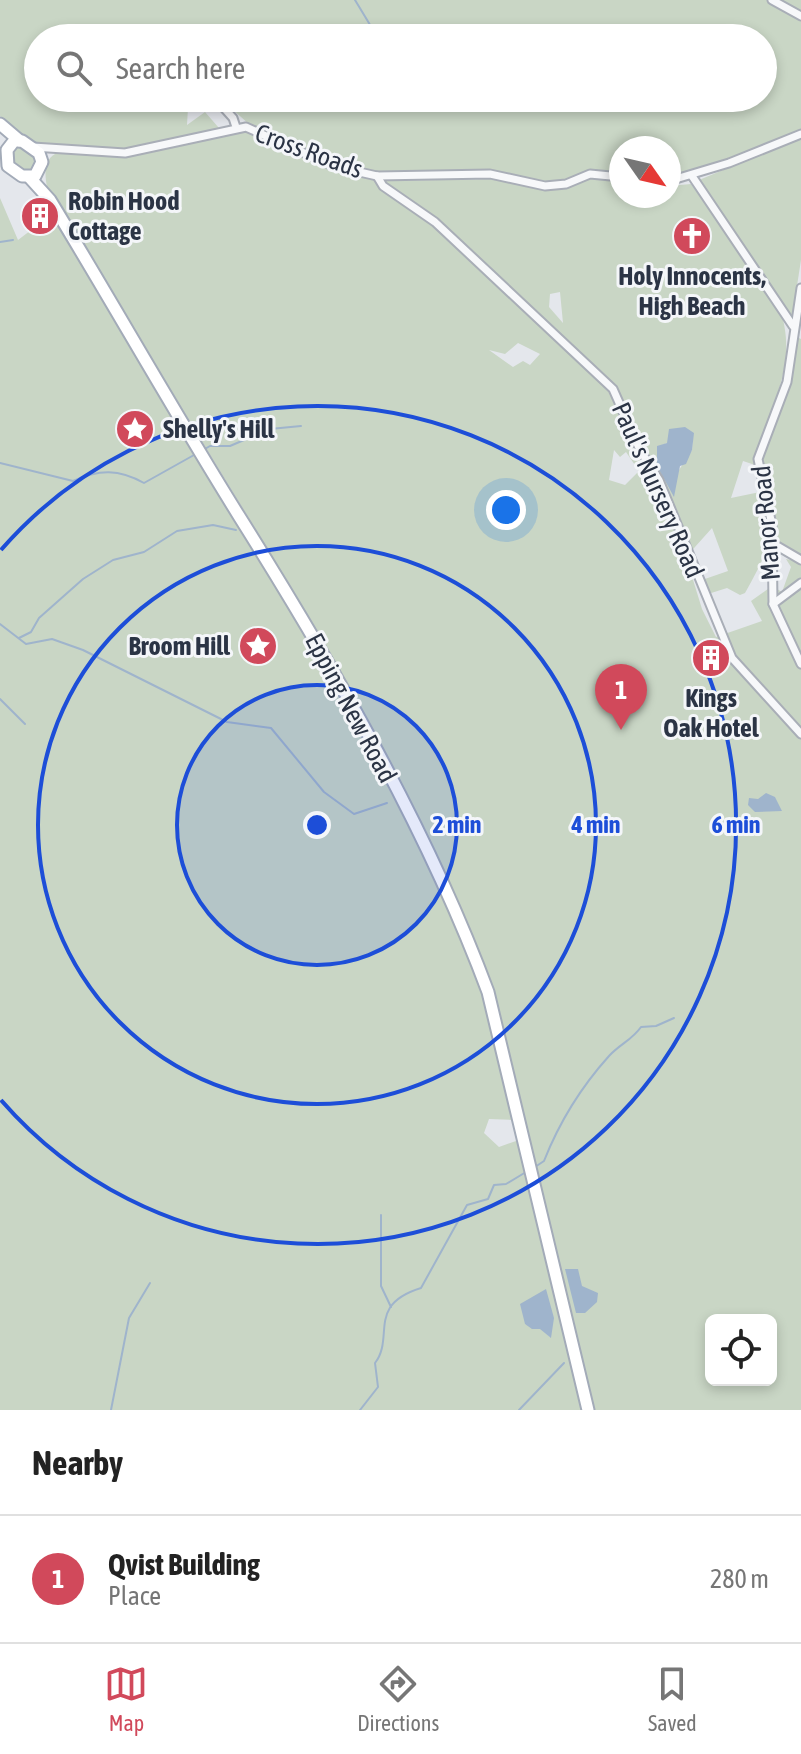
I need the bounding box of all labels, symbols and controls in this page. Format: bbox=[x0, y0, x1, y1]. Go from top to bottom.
search box bbox=[24, 24, 777, 112]
icon: search bbox=[52, 46, 96, 90]
text: Search here bbox=[116, 51, 245, 85]
street label: Cross Roads bbox=[251, 118, 367, 184]
north arrow bbox=[609, 136, 681, 208]
place label: Robin Hood Cottage bbox=[68, 186, 180, 246]
building icon: Robin Hood Cottage bbox=[19, 195, 61, 237]
church icon: Holy Innocents, High Beach bbox=[671, 215, 713, 257]
place label: Holy Innocents, High Beach bbox=[618, 261, 766, 321]
street label: Paul's Nursery Road bbox=[606, 398, 710, 582]
place icon: Shelly's Hill bbox=[114, 408, 156, 450]
place label: Shelly's Hill bbox=[163, 414, 276, 444]
street label: Manor Road bbox=[746, 464, 786, 582]
your location bbox=[486, 490, 526, 530]
place icon: Broom Hill bbox=[237, 625, 279, 667]
street label: Epping New Road bbox=[299, 628, 403, 788]
place label: Broom Hill bbox=[128, 631, 231, 661]
building icon: Kings Oak Hotel bbox=[690, 637, 732, 679]
pin: 1 bbox=[595, 664, 647, 730]
place label: Kings Oak Hotel bbox=[663, 683, 760, 743]
centre of rings bbox=[303, 811, 331, 839]
text: 2 min bbox=[432, 811, 482, 838]
text: 4 min bbox=[570, 811, 621, 838]
text: 6 min bbox=[711, 811, 761, 838]
map controls bbox=[705, 1314, 777, 1386]
button: locate bbox=[705, 1314, 777, 1386]
text: Nearby bbox=[32, 1443, 123, 1482]
text: Qvist Building bbox=[108, 1547, 260, 1581]
text: 1 bbox=[52, 1564, 64, 1594]
text: 280 m bbox=[710, 1564, 769, 1594]
text: Place bbox=[108, 1581, 161, 1611]
tab: Map bbox=[104, 1662, 148, 1736]
tab: Directions bbox=[357, 1662, 439, 1736]
tab: Saved bbox=[648, 1662, 697, 1736]

